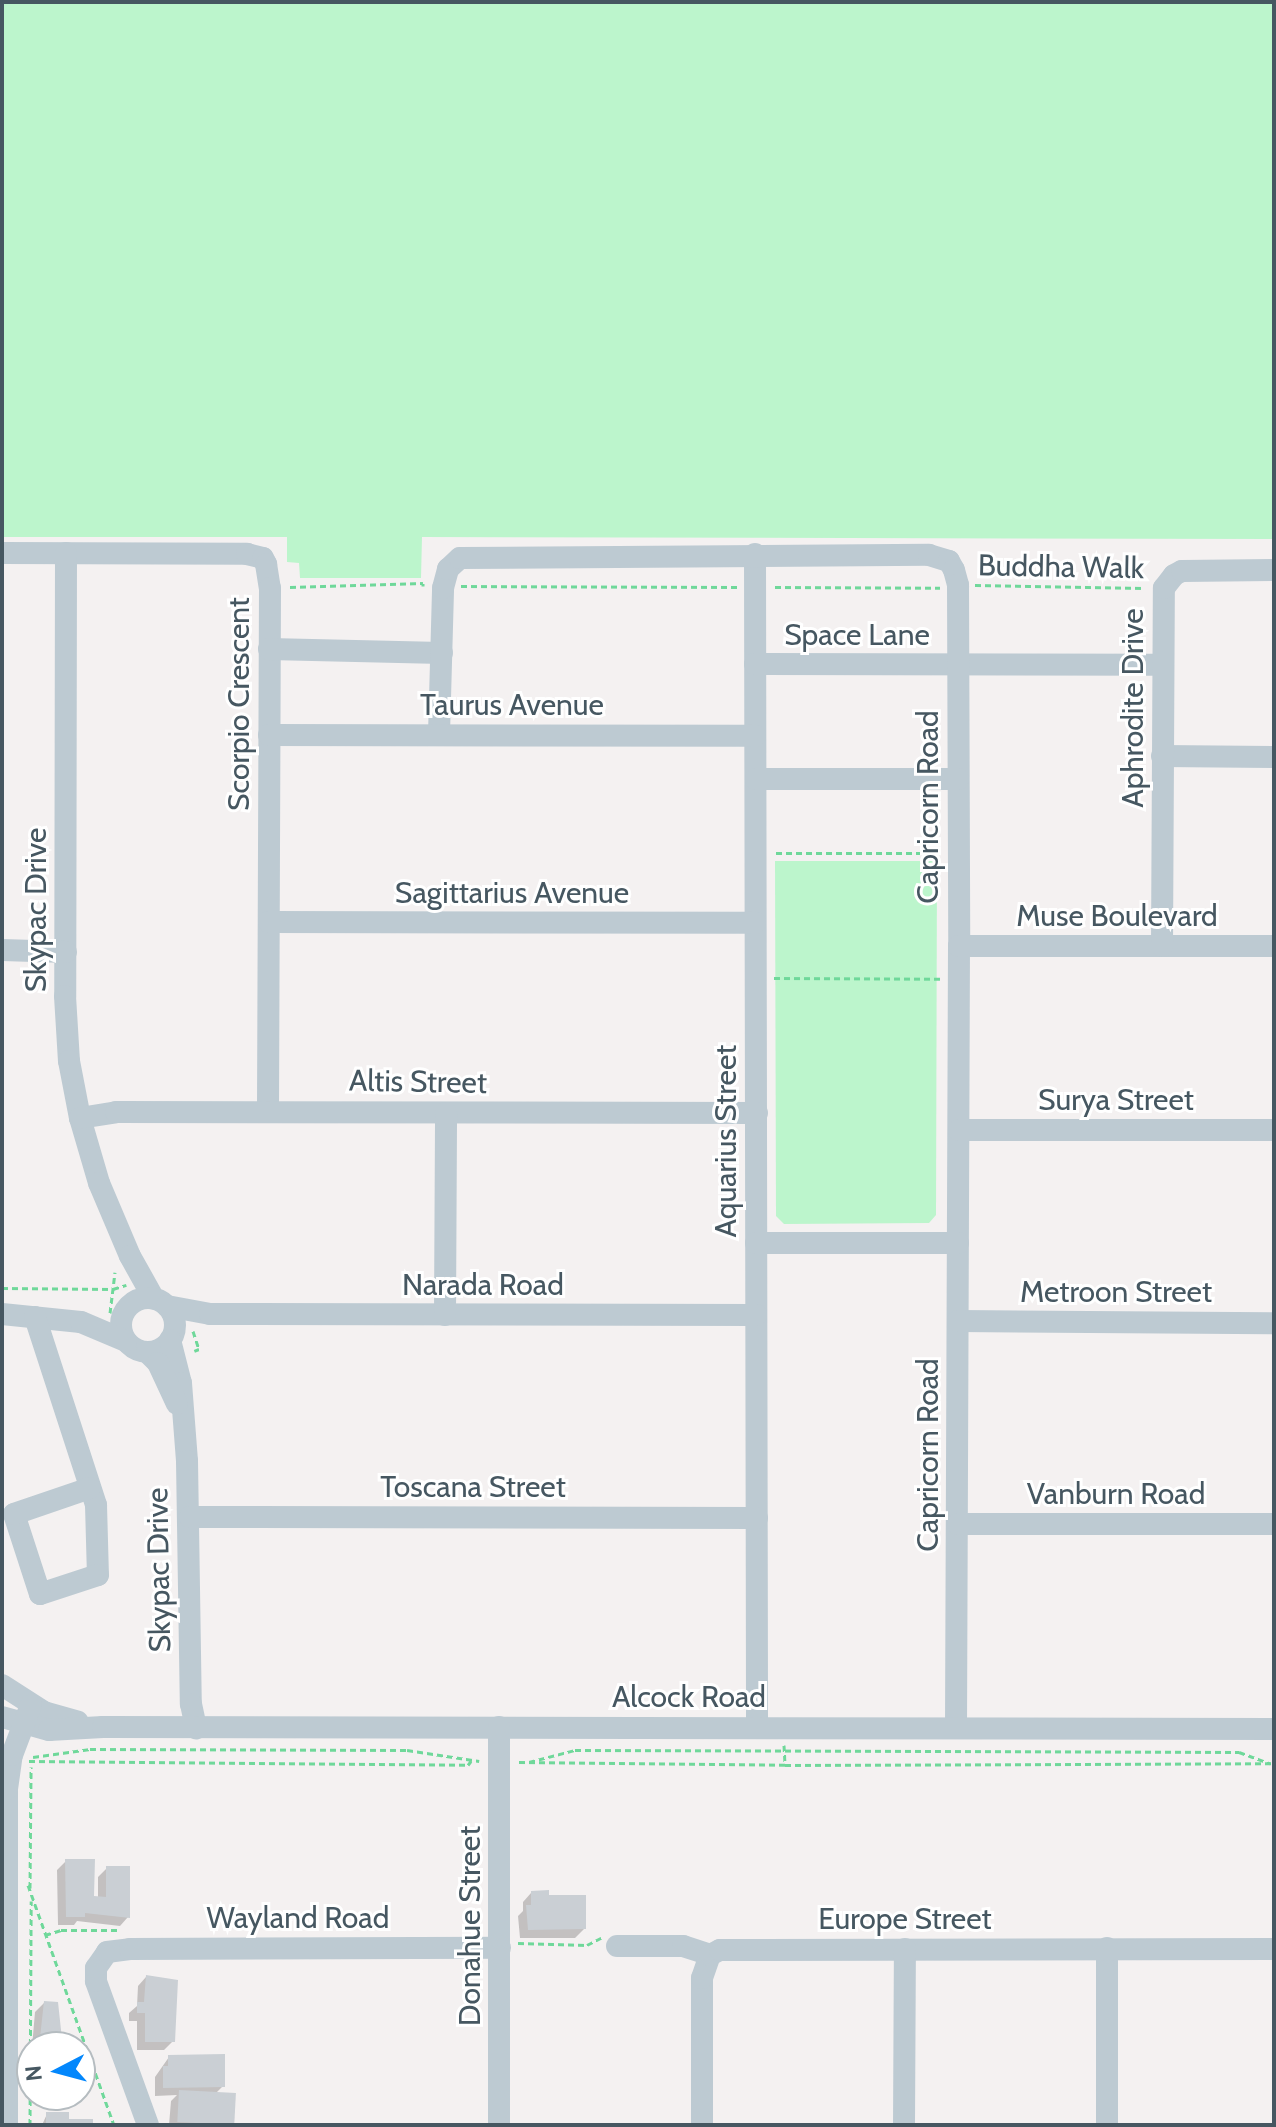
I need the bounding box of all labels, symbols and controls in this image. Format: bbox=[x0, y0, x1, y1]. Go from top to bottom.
street label: Buddha Walk bbox=[978, 548, 1144, 586]
street label: Scorpio Crescent bbox=[221, 597, 257, 811]
street label: Aphrodite Drive bbox=[1115, 608, 1151, 808]
street label: Space Lane bbox=[784, 617, 930, 653]
street label: Taurus Avenue bbox=[420, 687, 604, 723]
street label: Capricorn Road bbox=[910, 710, 946, 904]
street label: Skypac Drive bbox=[18, 828, 54, 992]
street label: Sagittarius Avenue bbox=[395, 875, 629, 911]
street label: Muse Boulevard bbox=[1016, 898, 1218, 934]
street label: Aquarius Street bbox=[708, 1045, 744, 1237]
street label: Altis Street bbox=[349, 1063, 487, 1101]
street label: Surya Street bbox=[1038, 1082, 1194, 1118]
street label: Narada Road bbox=[402, 1267, 564, 1303]
street label: Metroon Street bbox=[1020, 1274, 1212, 1310]
street label: Capricorn Road bbox=[910, 1358, 946, 1552]
street label: Toscana Street bbox=[380, 1469, 566, 1505]
street label: Vanburn Road bbox=[1027, 1476, 1205, 1512]
street label: Skypac Drive bbox=[140, 1487, 178, 1653]
street label: Alcock Road bbox=[612, 1679, 766, 1715]
street label: Donahue Street bbox=[452, 1826, 488, 2026]
street label: Wayland Road bbox=[207, 1900, 389, 1936]
street label: Europe Street bbox=[818, 1901, 992, 1937]
north arrow bbox=[16, 2031, 96, 2111]
text: N bbox=[19, 2064, 48, 2083]

